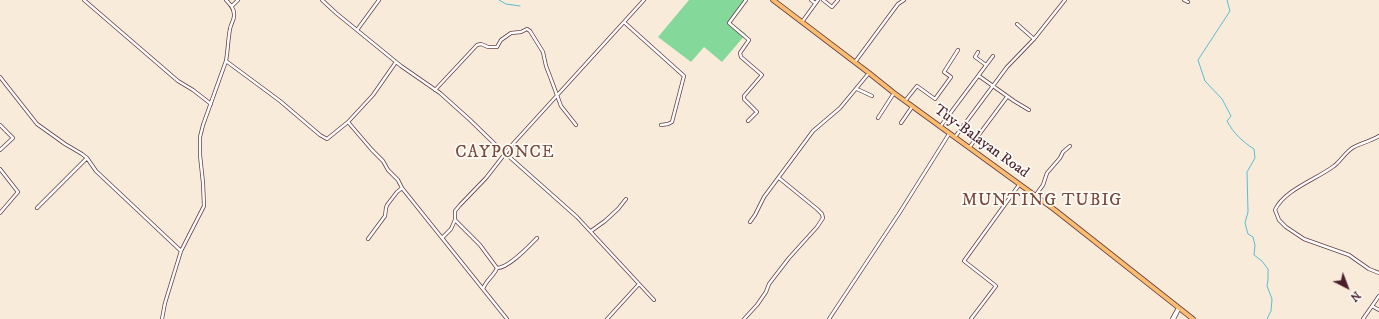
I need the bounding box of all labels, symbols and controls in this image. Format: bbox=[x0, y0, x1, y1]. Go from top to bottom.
street label: Tuy-Balayan Road bbox=[930, 102, 1032, 182]
district label: CAYPONCE bbox=[455, 143, 555, 163]
district label: MUNTING TUBIG bbox=[962, 191, 1122, 211]
north arrow bbox=[1327, 267, 1367, 307]
text: N bbox=[1347, 288, 1363, 304]

